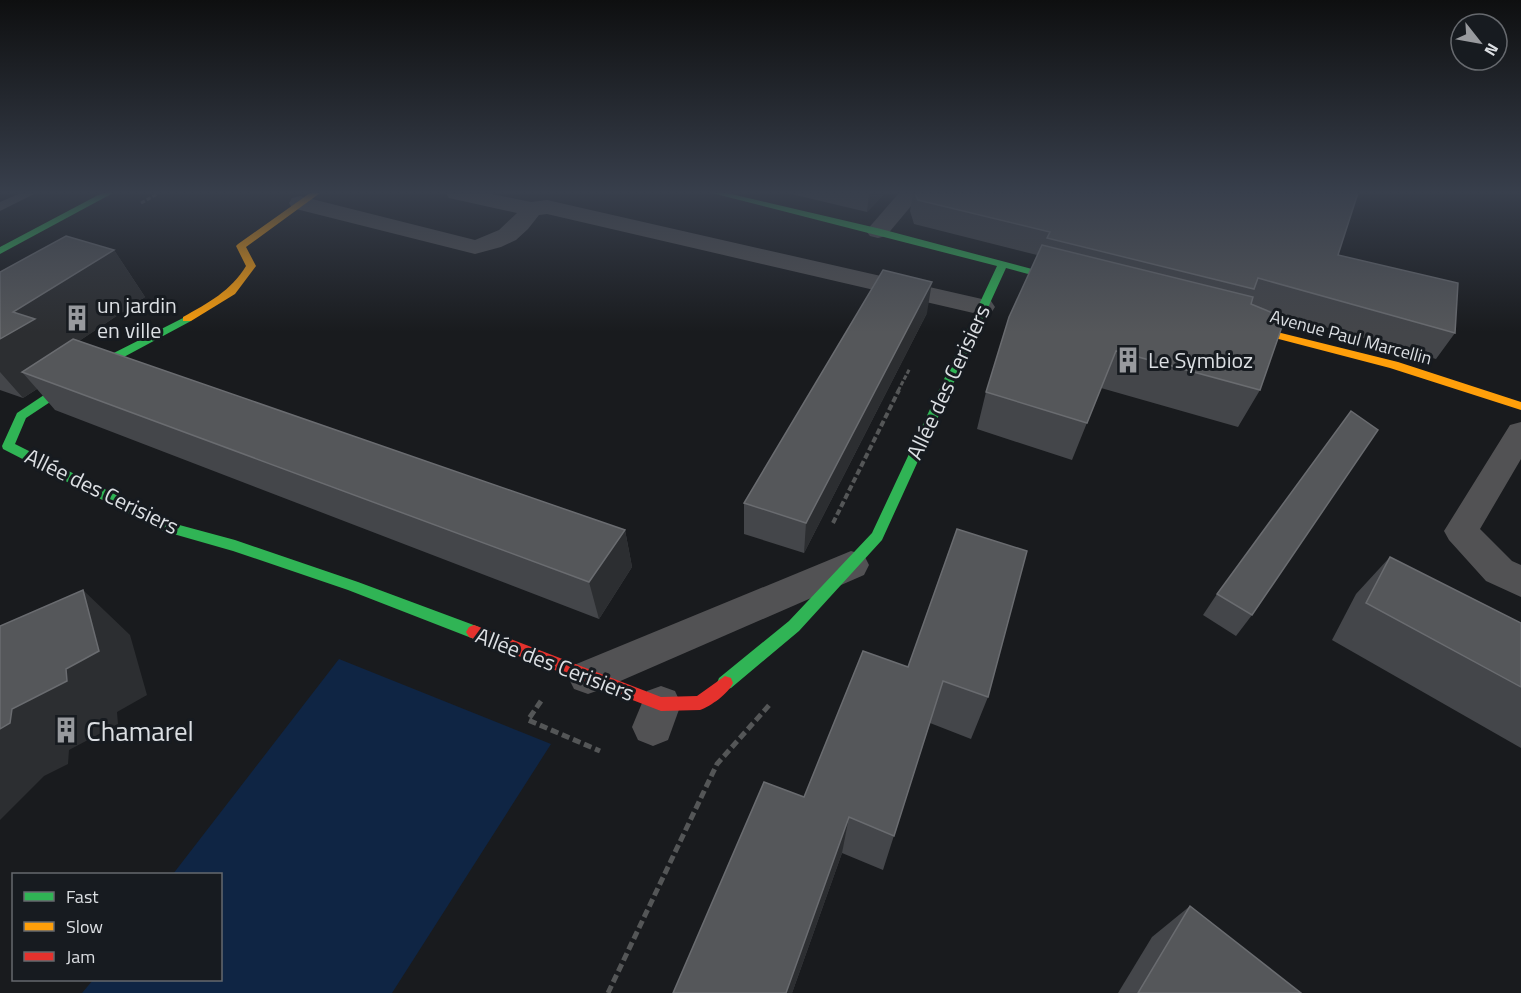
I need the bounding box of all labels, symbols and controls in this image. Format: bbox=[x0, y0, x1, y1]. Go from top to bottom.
north arrow bbox=[1449, 12, 1509, 72]
text: N bbox=[1479, 39, 1505, 61]
place label: un jardin en ville bbox=[97, 288, 177, 347]
street label: Allée des Cerisiers bbox=[897, 299, 999, 465]
street label: Avenue Paul Marcellin bbox=[1267, 302, 1435, 372]
building icon: un jardin en ville bbox=[62, 303, 92, 333]
place label: Le Symbioz bbox=[1148, 343, 1253, 377]
building icon: Le Symbioz bbox=[1113, 345, 1143, 375]
street label: Allée des Cerisiers bbox=[19, 439, 185, 543]
street label: Allée des Cerisiers bbox=[471, 618, 639, 710]
place label: Chamarel bbox=[86, 710, 194, 751]
building icon: Chamarel bbox=[51, 715, 81, 745]
legend bbox=[12, 873, 222, 981]
text: Fast bbox=[66, 883, 99, 910]
text: Slow bbox=[66, 913, 103, 940]
text: Jam bbox=[66, 943, 95, 970]

